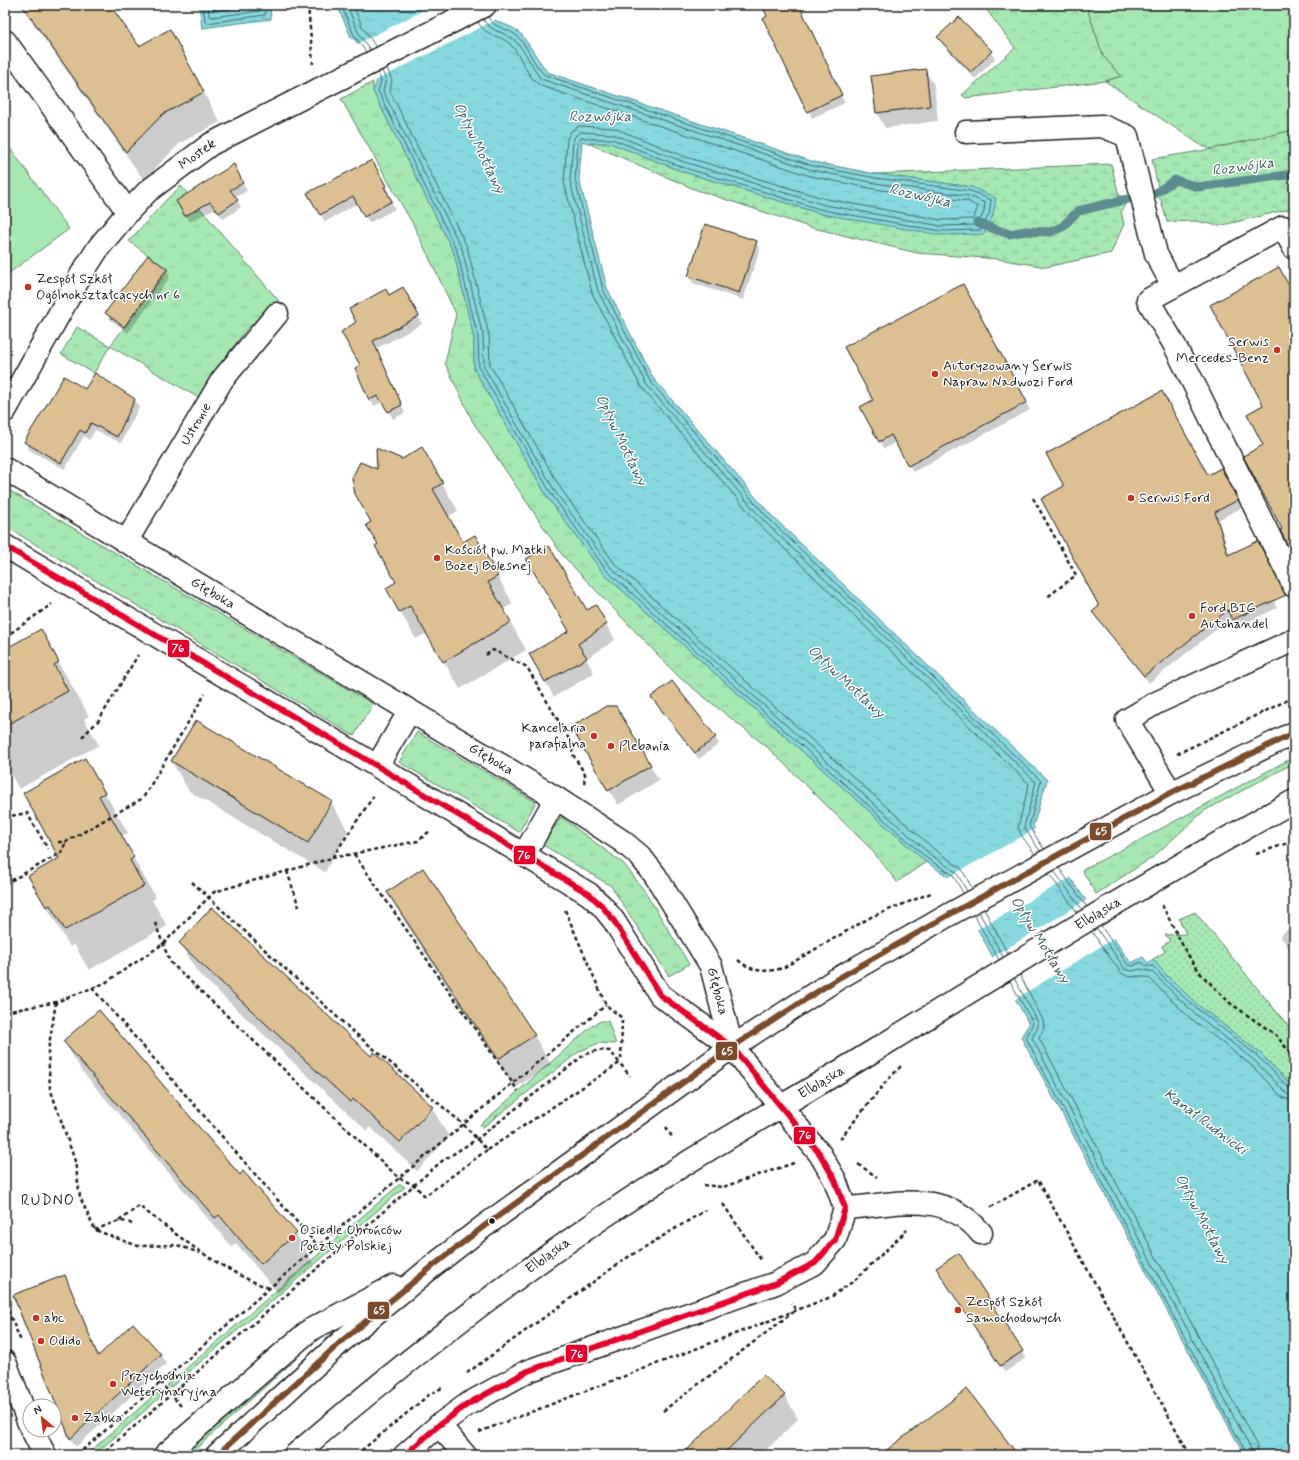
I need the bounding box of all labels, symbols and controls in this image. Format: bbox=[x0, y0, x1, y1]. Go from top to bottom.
water label: Opływ Motławy bbox=[448, 99, 510, 198]
water label: Rozwójka bbox=[569, 107, 632, 127]
street label: Mostek bbox=[175, 134, 218, 174]
water label: Rozwójka bbox=[1211, 153, 1276, 181]
water label: Rozwójka bbox=[887, 179, 953, 213]
place label: Zespół Szkół Ogólnokształcących nr 6 bbox=[36, 270, 180, 304]
marker: Zespół Szkół Ogólnokształcących nr 6 bbox=[23, 282, 33, 292]
place label: Serwis Mercedes-Benz bbox=[1176, 333, 1269, 367]
marker: Serwis Mercedes-Benz bbox=[1272, 345, 1282, 355]
place label: Autoryzowany Serwis Napraw Nadwozi Ford bbox=[943, 357, 1073, 391]
marker: Autoryzowany Serwis Napraw Nadwozi Ford bbox=[930, 369, 940, 379]
water label: Opływ Motławy bbox=[590, 391, 652, 490]
street label: Ustronie bbox=[176, 400, 215, 449]
place label: Serwis Ford bbox=[1139, 489, 1210, 507]
marker: Serwis Ford bbox=[1126, 493, 1136, 503]
place label: Kościół pw. Matki Bożej Bolesnej bbox=[445, 541, 546, 575]
marker: Kościół pw. Matki Bożej Bolesnej bbox=[432, 553, 442, 563]
street label: Głęboka bbox=[187, 573, 238, 613]
place label: Ford BIG Autohandel bbox=[1200, 599, 1268, 633]
marker: Ford BIG Autohandel bbox=[1187, 611, 1197, 621]
line badge: 76 bbox=[167, 639, 190, 658]
water label: Opływ Motławy bbox=[803, 641, 890, 724]
text: 76 bbox=[172, 642, 184, 656]
place label: Kancelaria parafialna bbox=[522, 719, 586, 753]
marker: Kancelaria parafialna bbox=[589, 731, 599, 741]
place label: Plebania bbox=[619, 737, 670, 755]
street label: Głęboka bbox=[465, 739, 517, 779]
marker: Plebania bbox=[606, 741, 616, 751]
line badge: 65 bbox=[1089, 822, 1112, 841]
text: 65 bbox=[1095, 825, 1107, 839]
line badge: 76 bbox=[513, 845, 536, 865]
text: 76 bbox=[518, 849, 530, 863]
water label: Opływ Motławy bbox=[1005, 893, 1075, 988]
street label: Elbląska bbox=[1072, 893, 1125, 935]
street label: Głęboka bbox=[703, 965, 732, 1017]
line badge: 65 bbox=[715, 1041, 738, 1061]
text: 65 bbox=[721, 1045, 733, 1059]
street label: Elbląska bbox=[795, 1062, 848, 1103]
water label: Kanał Rudnicki bbox=[1159, 1084, 1252, 1161]
line badge: 76 bbox=[793, 1126, 816, 1145]
text: 76 bbox=[799, 1129, 811, 1143]
water label: Opływ Motławy bbox=[1170, 1171, 1235, 1268]
district label: RUDNO bbox=[21, 1191, 75, 1211]
unlabelled marker bbox=[487, 1216, 497, 1226]
place label: Osiedle Obrońców Poczty Polskiej bbox=[300, 1221, 402, 1255]
marker: Osiedle Obrońców Poczty Polskiej bbox=[287, 1233, 297, 1243]
street label: Elbląska bbox=[522, 1234, 574, 1278]
place label: Zespół Szkół Samochodowych bbox=[966, 1293, 1061, 1327]
line badge: 65 bbox=[367, 1301, 390, 1320]
text: 65 bbox=[373, 1304, 385, 1318]
marker: Zespół Szkół Samochodowych bbox=[953, 1305, 963, 1315]
place label: abc bbox=[44, 1309, 65, 1327]
marker: abc bbox=[31, 1313, 41, 1323]
place label: Odido bbox=[49, 1332, 81, 1350]
marker: Odido bbox=[36, 1336, 46, 1346]
line badge: 76 bbox=[565, 1344, 588, 1363]
text: 76 bbox=[571, 1348, 583, 1362]
place label: Przychodnia Weterynaryjna bbox=[121, 1367, 217, 1401]
marker: Przychodnia Weterynaryjna bbox=[108, 1379, 118, 1389]
north arrow bbox=[22, 1398, 62, 1438]
text: N bbox=[31, 1402, 44, 1418]
place label: Żabka bbox=[83, 1409, 123, 1427]
marker: Żabka bbox=[70, 1413, 80, 1423]

